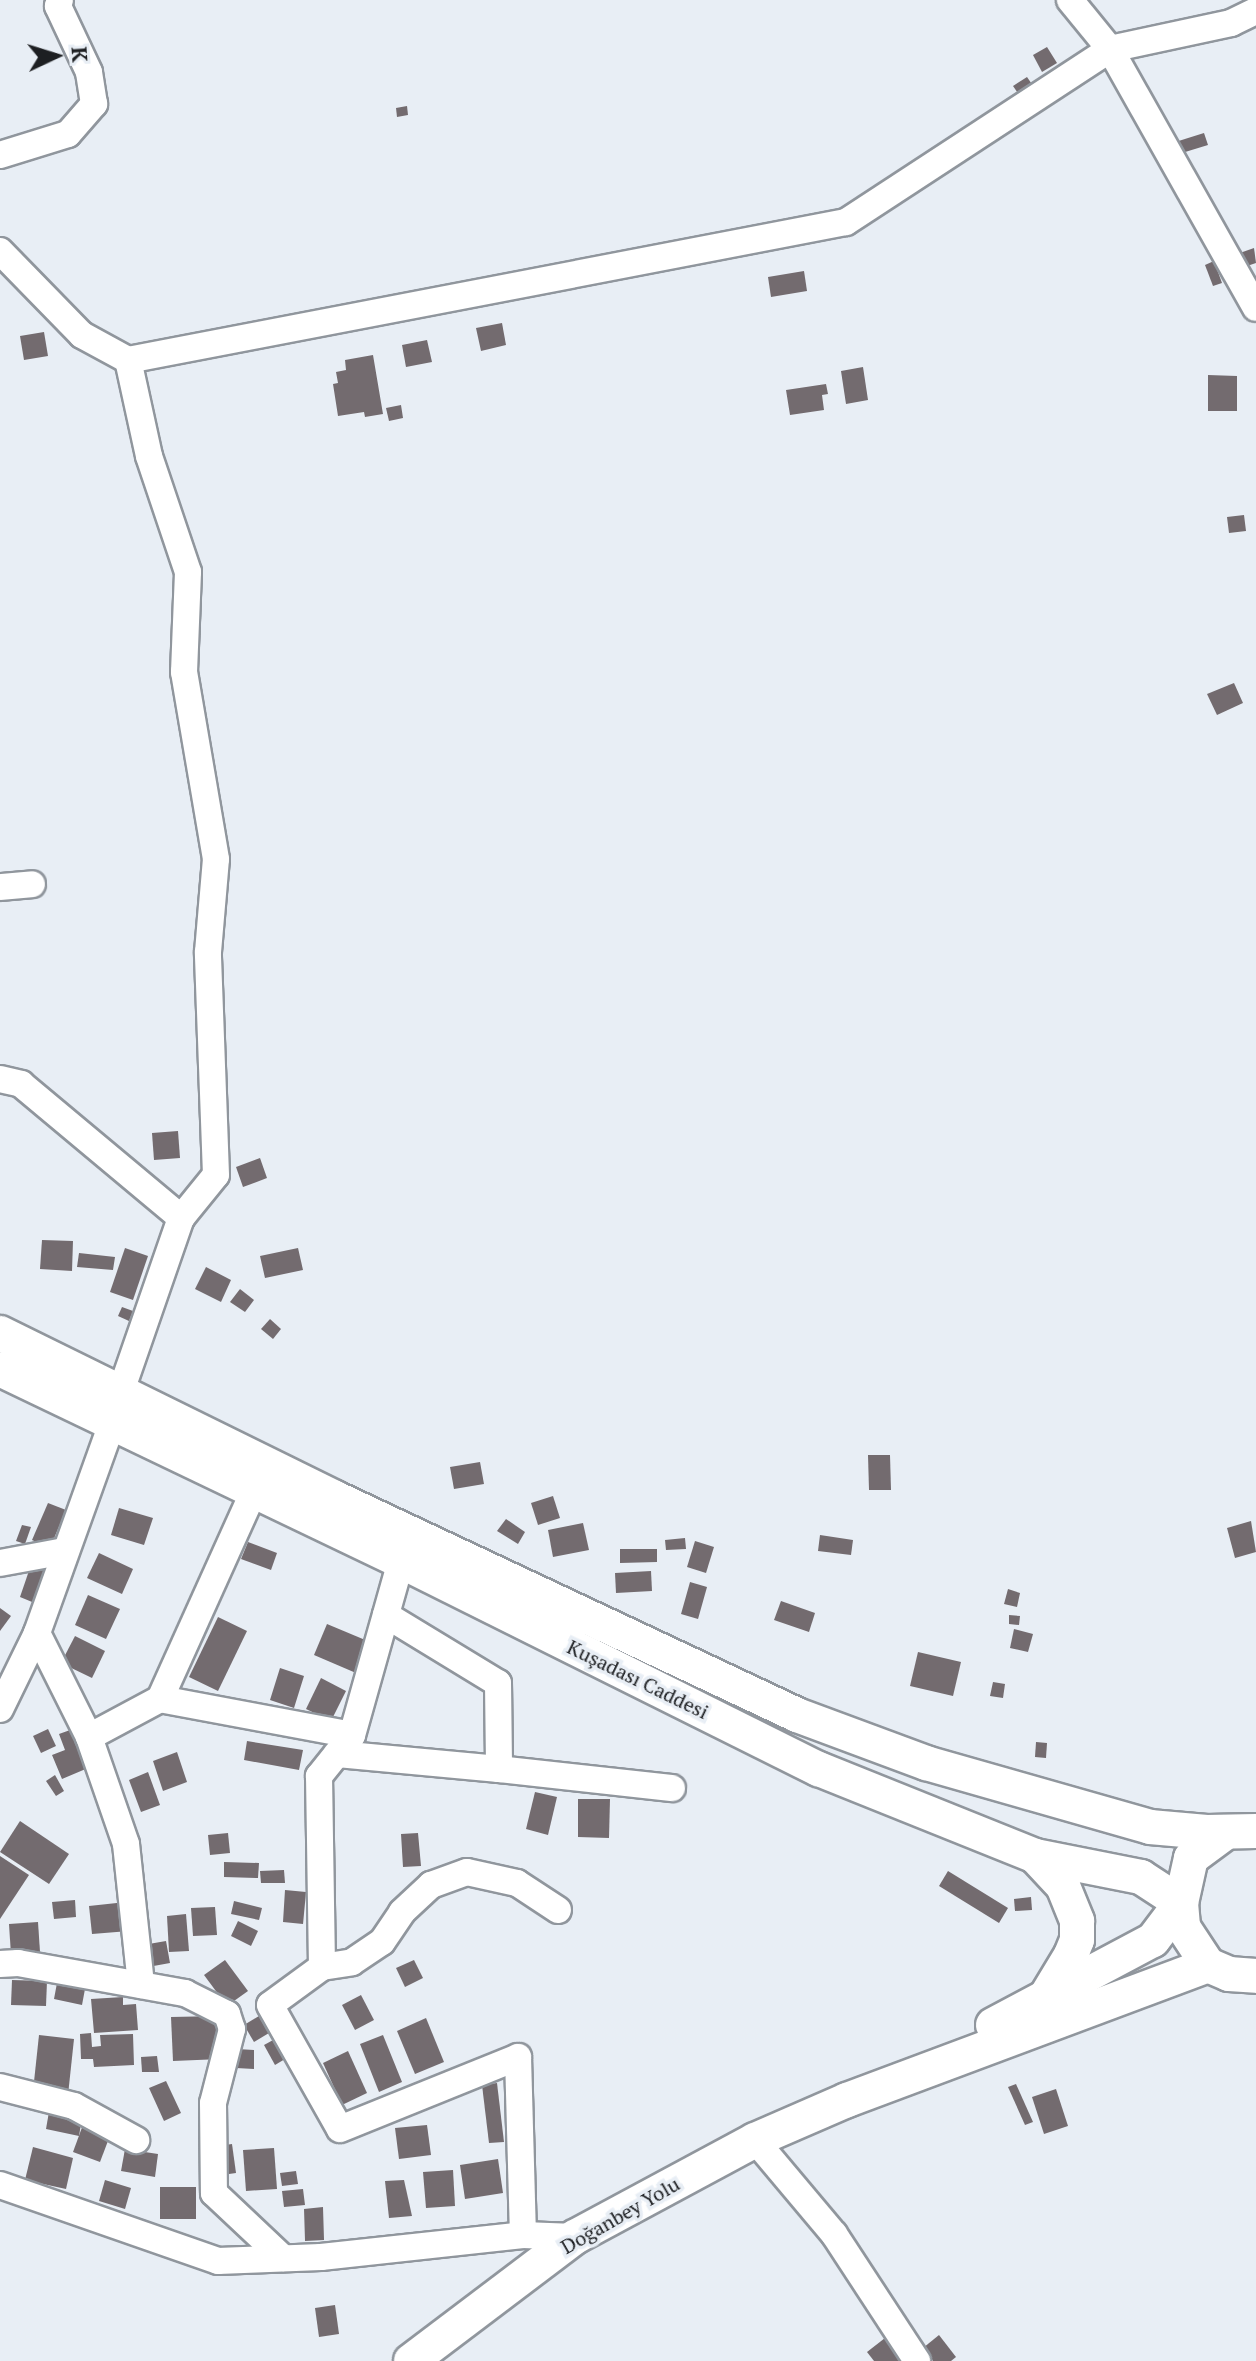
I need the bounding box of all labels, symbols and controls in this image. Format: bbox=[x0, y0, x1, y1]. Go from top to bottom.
north arrow bbox=[16, 16, 96, 96]
text: K bbox=[65, 45, 95, 63]
street label: Kuşadası Caddesi bbox=[563, 1634, 713, 1724]
street label: Doğanbey Yolu bbox=[556, 2171, 684, 2259]

